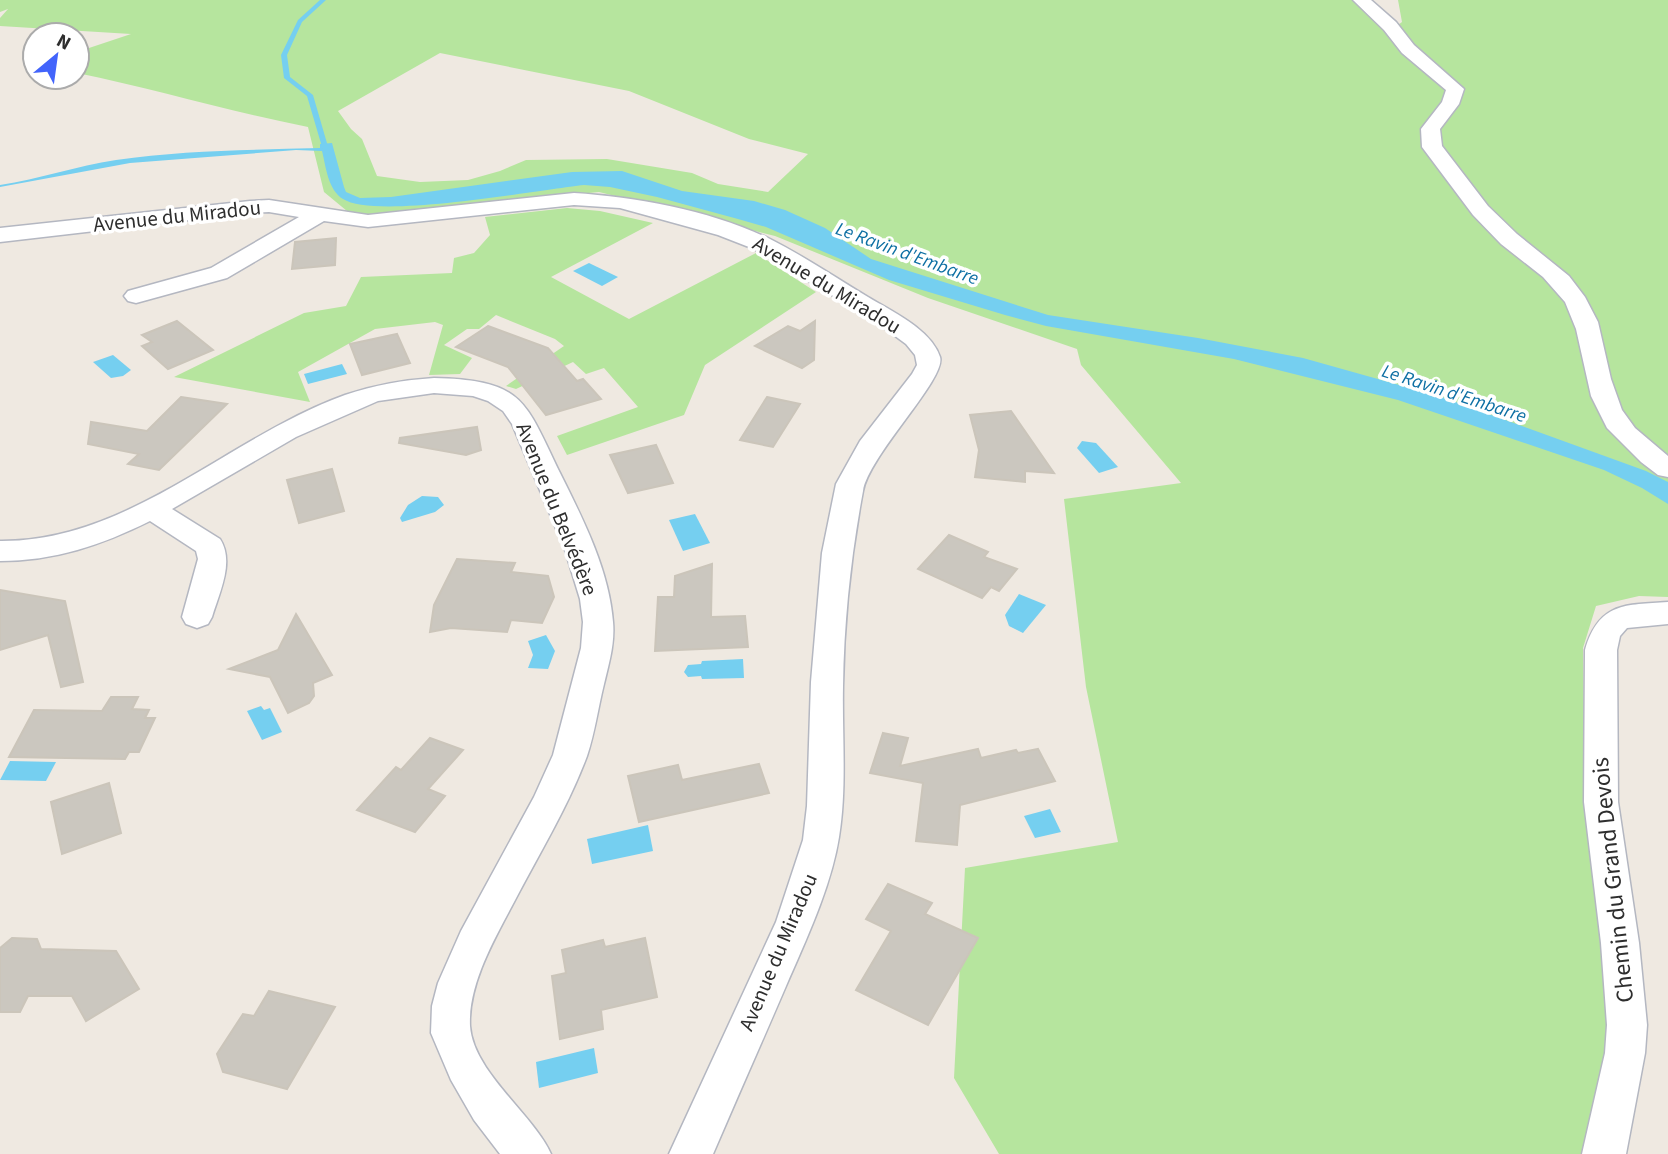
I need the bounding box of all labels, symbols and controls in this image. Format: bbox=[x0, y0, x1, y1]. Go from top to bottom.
north arrow bbox=[21, 21, 91, 91]
text: N bbox=[51, 28, 76, 57]
street label: Avenue du Miradou bbox=[92, 192, 262, 240]
water label: Le Ravin d'Embarre bbox=[832, 216, 982, 292]
street label: Avenue du Miradou bbox=[747, 229, 907, 341]
water label: Le Ravin d'Embarre bbox=[1378, 358, 1530, 430]
street label: Avenue du Belvédère bbox=[509, 418, 605, 600]
street label: Chemin du Grand Devois bbox=[1583, 756, 1643, 1004]
street label: Avenue du Miradou bbox=[731, 869, 825, 1035]

